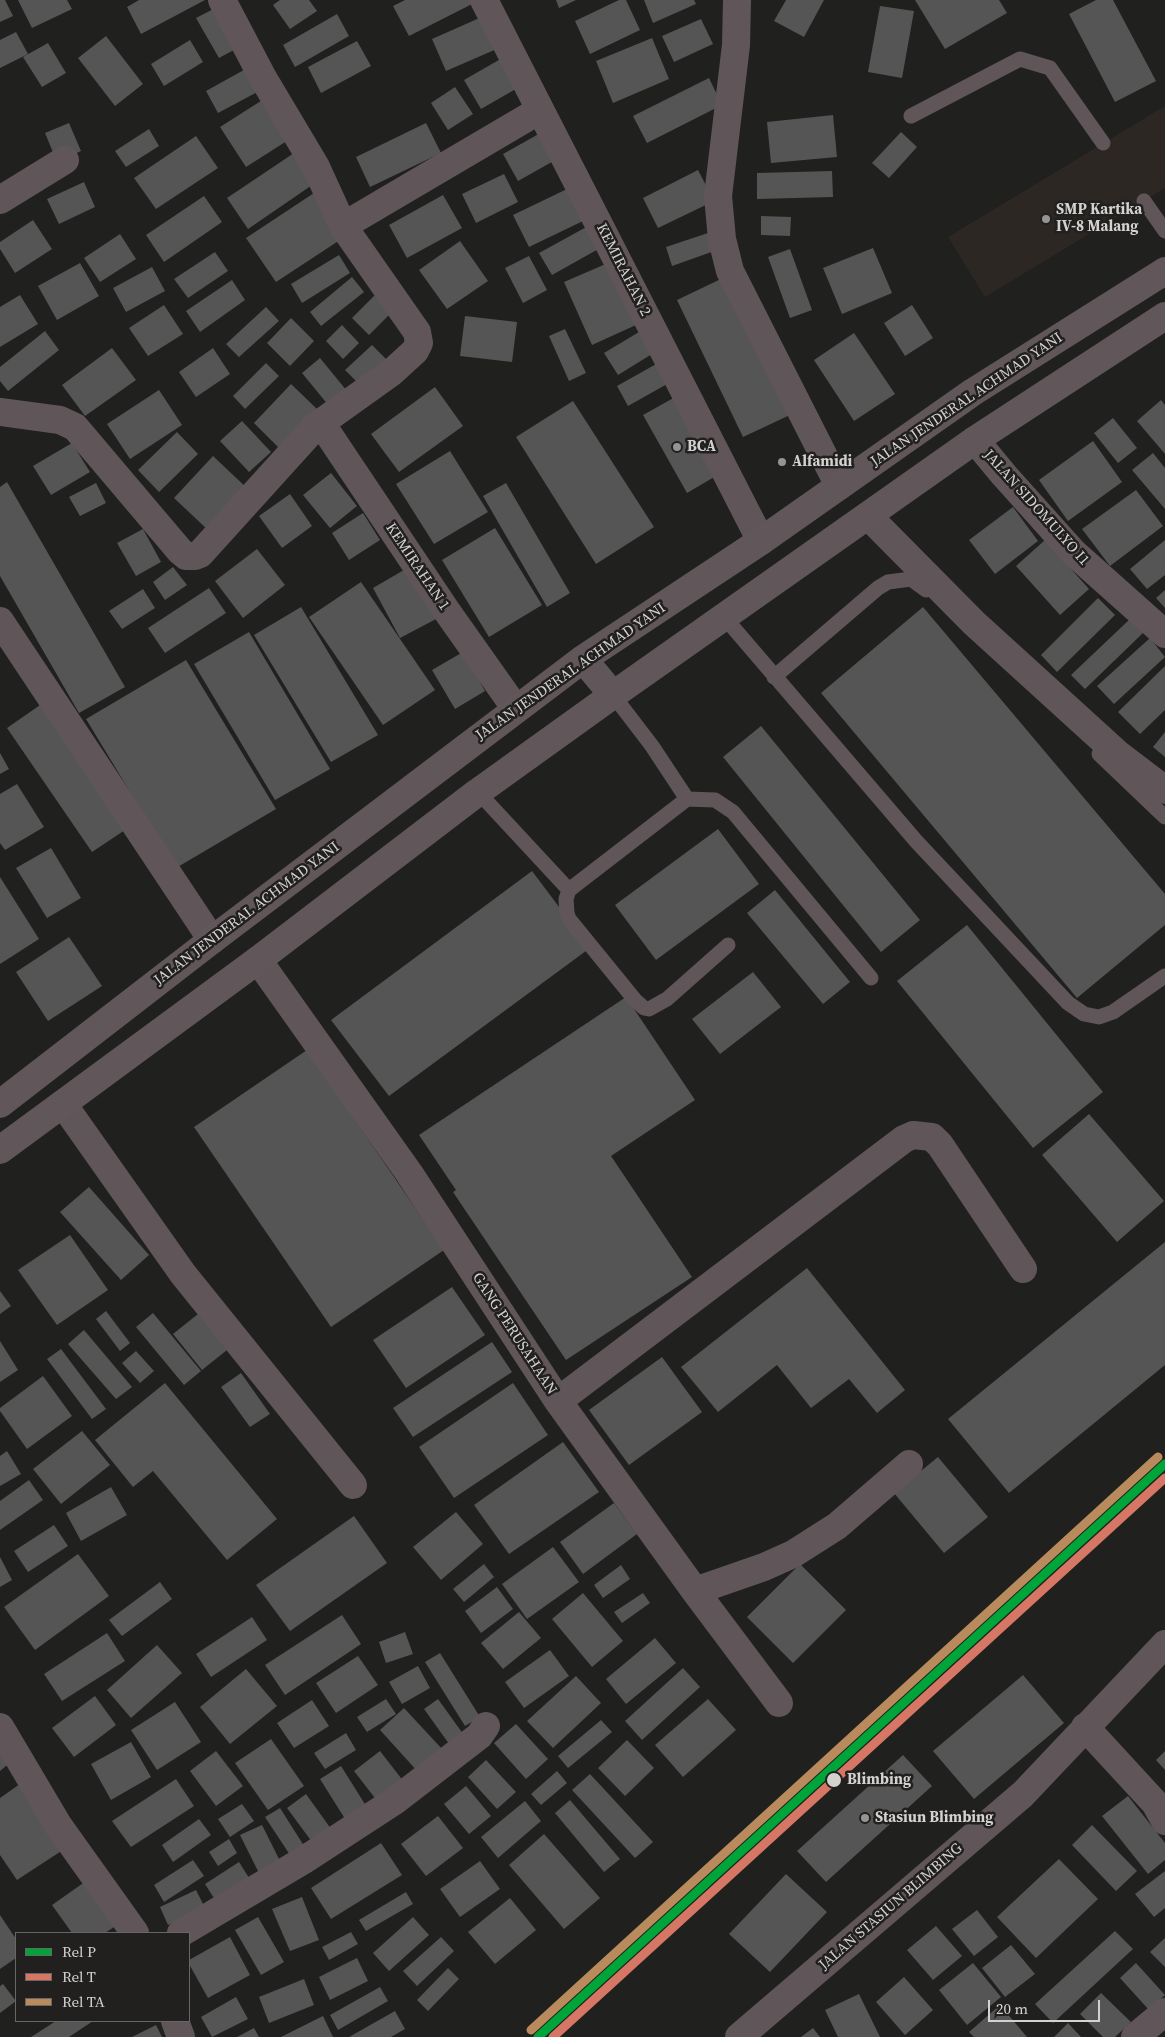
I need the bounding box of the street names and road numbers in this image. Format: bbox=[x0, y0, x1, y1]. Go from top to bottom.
street label: KEMIRAHAN 2 bbox=[592, 221, 654, 319]
street label: JALAN JENDERAL ACHMAD YANI bbox=[868, 329, 1066, 471]
street label: JALAN SIDOMULYO I1 bbox=[979, 446, 1093, 570]
street label: KEMIRAHAN 1 bbox=[381, 520, 453, 614]
street label: JALAN JENDERAL ACHMAD YANI bbox=[473, 599, 669, 745]
street label: JALAN JENDERAL ACHMAD YANI bbox=[151, 838, 343, 990]
street label: GANG PERUSAHAAN bbox=[468, 1270, 560, 1398]
street label: JALAN STASIUN BLIMBING bbox=[816, 1840, 966, 1974]

